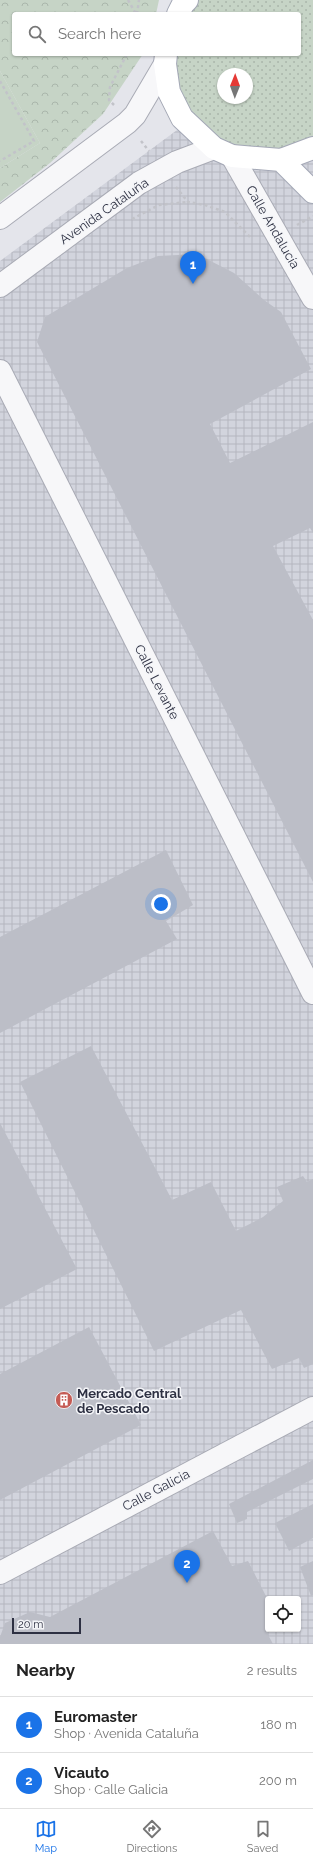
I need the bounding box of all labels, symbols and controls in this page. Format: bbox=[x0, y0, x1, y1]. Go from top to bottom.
search box bbox=[12, 12, 301, 56]
icon: search bbox=[26, 23, 48, 45]
text: Search here bbox=[58, 25, 141, 43]
north arrow bbox=[217, 68, 253, 104]
street label: Avenida Cataluña bbox=[57, 175, 151, 247]
street label: Calle Andalucía bbox=[243, 183, 303, 271]
pin: 1 bbox=[180, 251, 206, 284]
street label: Calle Levante bbox=[132, 642, 182, 722]
your location bbox=[151, 894, 171, 914]
place label: Mercado Central de Pescado bbox=[77, 1386, 182, 1416]
building icon: Mercado Central de Pescado bbox=[54, 1390, 74, 1410]
street label: Calle Galicia bbox=[120, 1466, 192, 1514]
pin: 2 bbox=[174, 1550, 200, 1583]
map controls bbox=[265, 1596, 301, 1632]
button: locate bbox=[265, 1596, 301, 1632]
scale bar bbox=[12, 1616, 81, 1635]
text: 20 m bbox=[18, 1618, 43, 1631]
text: Nearby bbox=[16, 1660, 75, 1680]
text: 2 results bbox=[247, 1663, 297, 1678]
text: Euromaster bbox=[54, 1708, 137, 1726]
text: 1 bbox=[26, 1717, 32, 1732]
text: 180 m bbox=[261, 1717, 297, 1732]
text: Shop · Avenida Cataluña bbox=[54, 1726, 199, 1741]
text: Vicauto bbox=[54, 1764, 109, 1782]
text: 2 bbox=[25, 1773, 33, 1788]
text: 200 m bbox=[259, 1773, 297, 1788]
text: Shop · Calle Galicia bbox=[54, 1782, 168, 1797]
tab: Map bbox=[35, 1818, 57, 1855]
tab: Directions bbox=[127, 1818, 177, 1855]
tab: Saved bbox=[247, 1818, 278, 1855]

